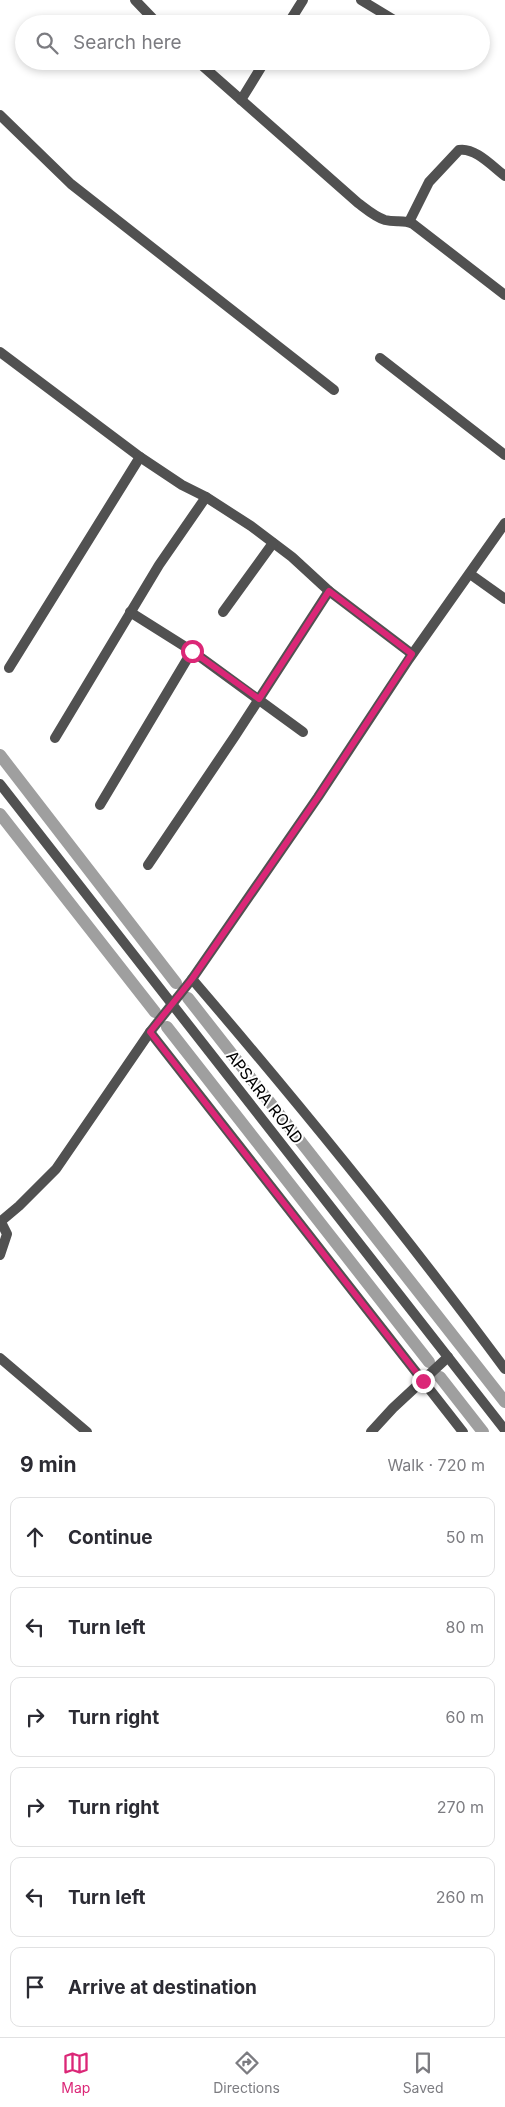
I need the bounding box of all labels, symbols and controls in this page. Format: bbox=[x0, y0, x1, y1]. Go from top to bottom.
search box bbox=[15, 15, 490, 70]
icon: search bbox=[33, 29, 61, 57]
text: Search here bbox=[73, 31, 182, 54]
route start bbox=[181, 640, 204, 663]
street label: APSARA ROAD bbox=[222, 1046, 308, 1148]
route end bbox=[412, 1370, 435, 1393]
text: 9 min bbox=[20, 1452, 77, 1477]
text: Walk · 720 m bbox=[387, 1455, 485, 1475]
icon: ahead bbox=[21, 1523, 49, 1551]
text: Continue bbox=[68, 1526, 153, 1549]
text: 50 m bbox=[446, 1527, 484, 1547]
icon: left bbox=[21, 1613, 49, 1641]
text: Turn left bbox=[68, 1616, 146, 1639]
text: 80 m bbox=[445, 1617, 484, 1637]
icon: right bbox=[21, 1703, 49, 1731]
text: Turn right bbox=[68, 1706, 159, 1729]
text: 60 m bbox=[445, 1707, 484, 1727]
icon: right bbox=[21, 1793, 49, 1821]
text: Turn right bbox=[68, 1796, 159, 1819]
text: 270 m bbox=[437, 1797, 484, 1817]
icon: left bbox=[21, 1883, 49, 1911]
text: Turn left bbox=[68, 1886, 146, 1909]
text: 260 m bbox=[436, 1887, 484, 1907]
icon: arrive bbox=[21, 1973, 49, 2001]
text: Arrive at destination bbox=[68, 1976, 257, 1999]
tab: Map bbox=[61, 2049, 90, 2096]
tab: Directions bbox=[213, 2049, 280, 2096]
tab: Saved bbox=[403, 2049, 444, 2096]

